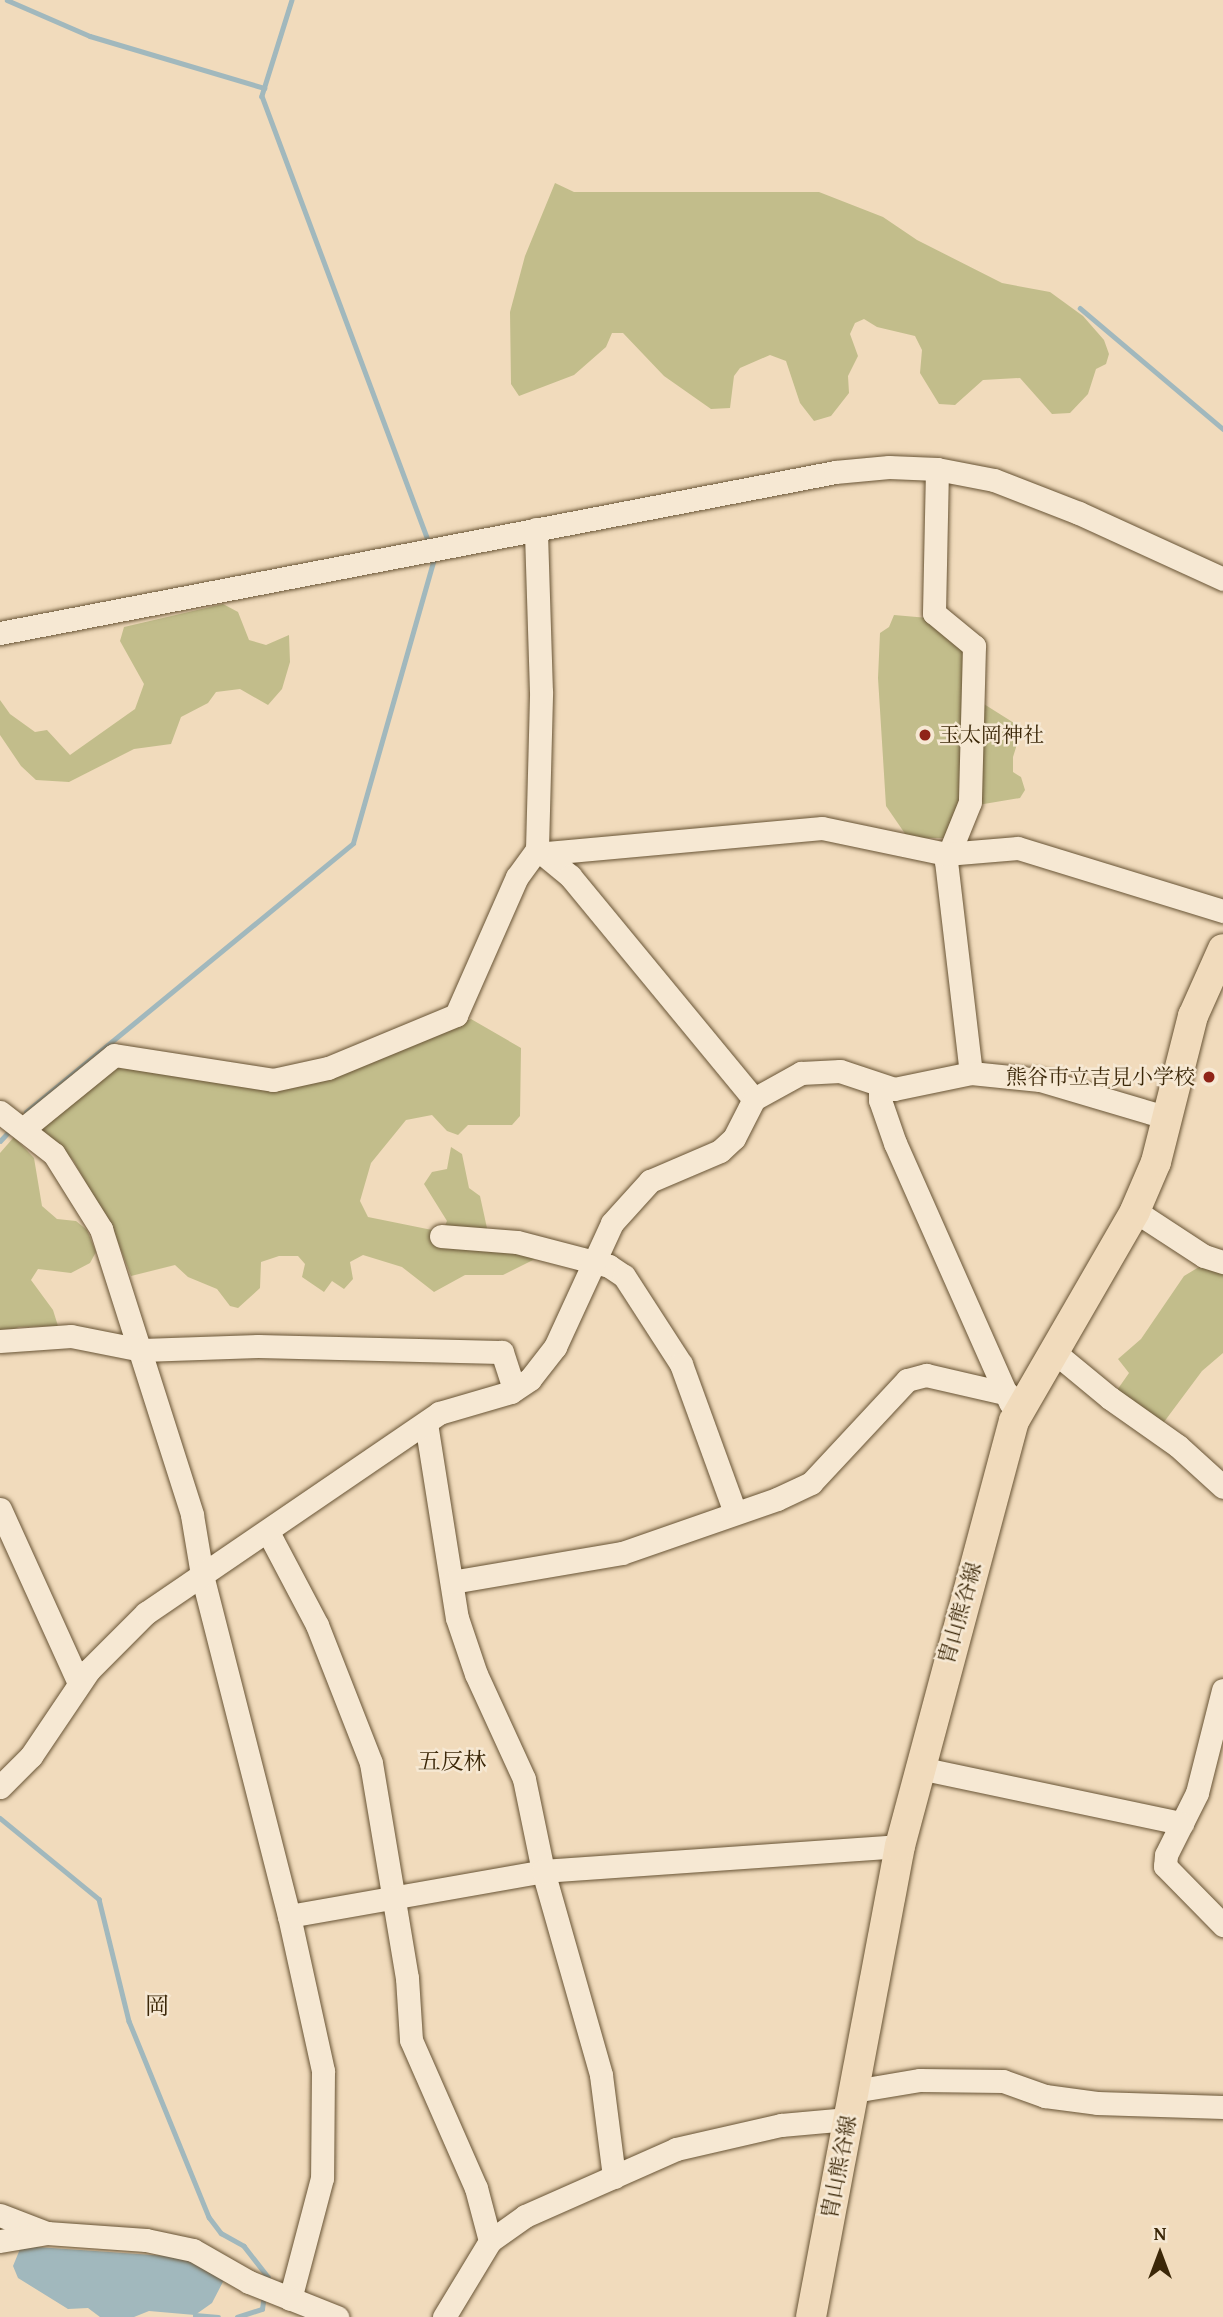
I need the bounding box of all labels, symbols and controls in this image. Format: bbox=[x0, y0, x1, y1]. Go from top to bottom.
place label: 玉太岡神社 bbox=[939, 722, 1044, 748]
marker: 玉太岡神社 bbox=[917, 727, 933, 743]
place label: 熊谷市立吉見小学校 bbox=[1006, 1064, 1195, 1090]
marker: 熊谷市立吉見小学校 bbox=[1201, 1069, 1217, 1085]
street label: 胄山熊谷線 bbox=[933, 1559, 987, 1667]
district label: 五反林 bbox=[418, 1747, 486, 1775]
district label: 岡 bbox=[145, 1992, 169, 2020]
street label: 胄山熊谷線 bbox=[817, 2113, 861, 2221]
north arrow bbox=[1125, 2219, 1195, 2289]
text: N bbox=[1154, 2219, 1166, 2247]

